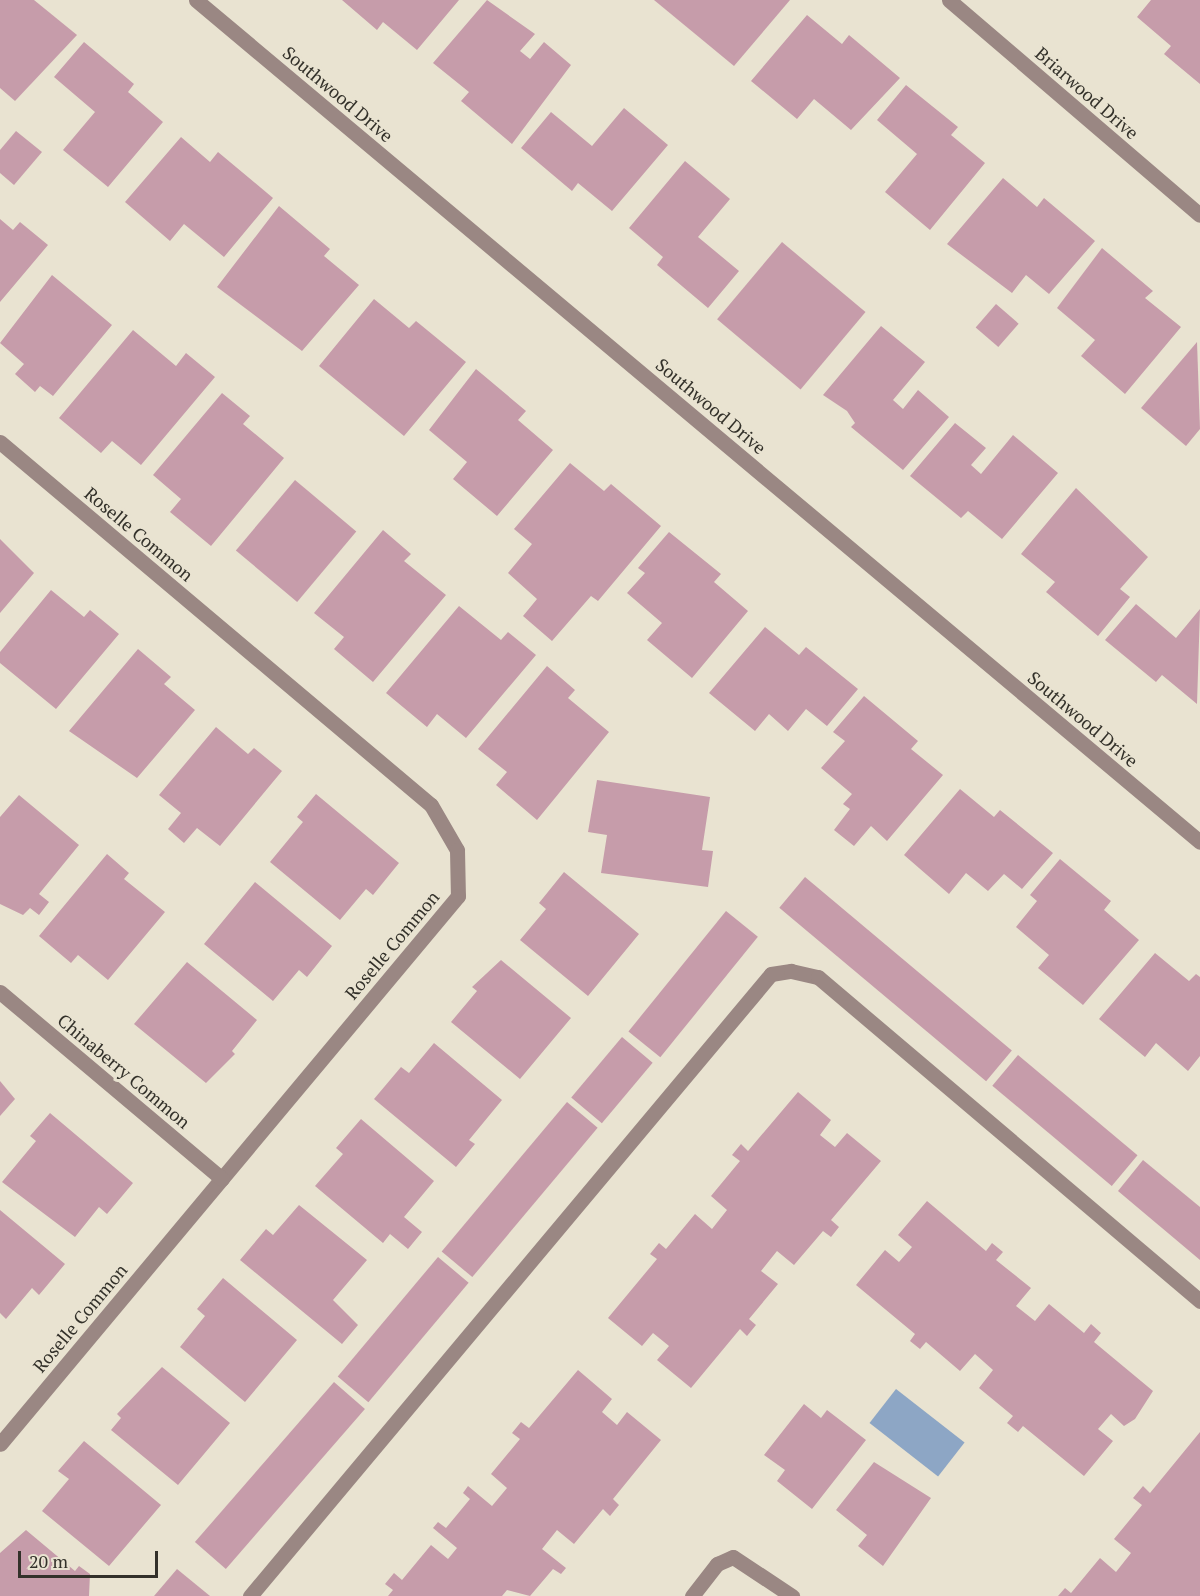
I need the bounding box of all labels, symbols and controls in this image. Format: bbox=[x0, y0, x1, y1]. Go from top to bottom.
street label: Southwood Drive bbox=[278, 42, 398, 146]
street label: Briarwood Drive bbox=[1031, 42, 1143, 144]
street label: Southwood Drive bbox=[651, 354, 771, 458]
street label: Roselle Common bbox=[80, 482, 198, 586]
street label: Southwood Drive bbox=[1023, 667, 1143, 771]
street label: Roselle Common bbox=[340, 886, 444, 1004]
street label: Chinaberry Common bbox=[53, 1009, 195, 1133]
street label: Roselle Common bbox=[28, 1259, 132, 1377]
scale bar bbox=[21, 1539, 160, 1577]
text: 20 m bbox=[29, 1549, 68, 1573]

